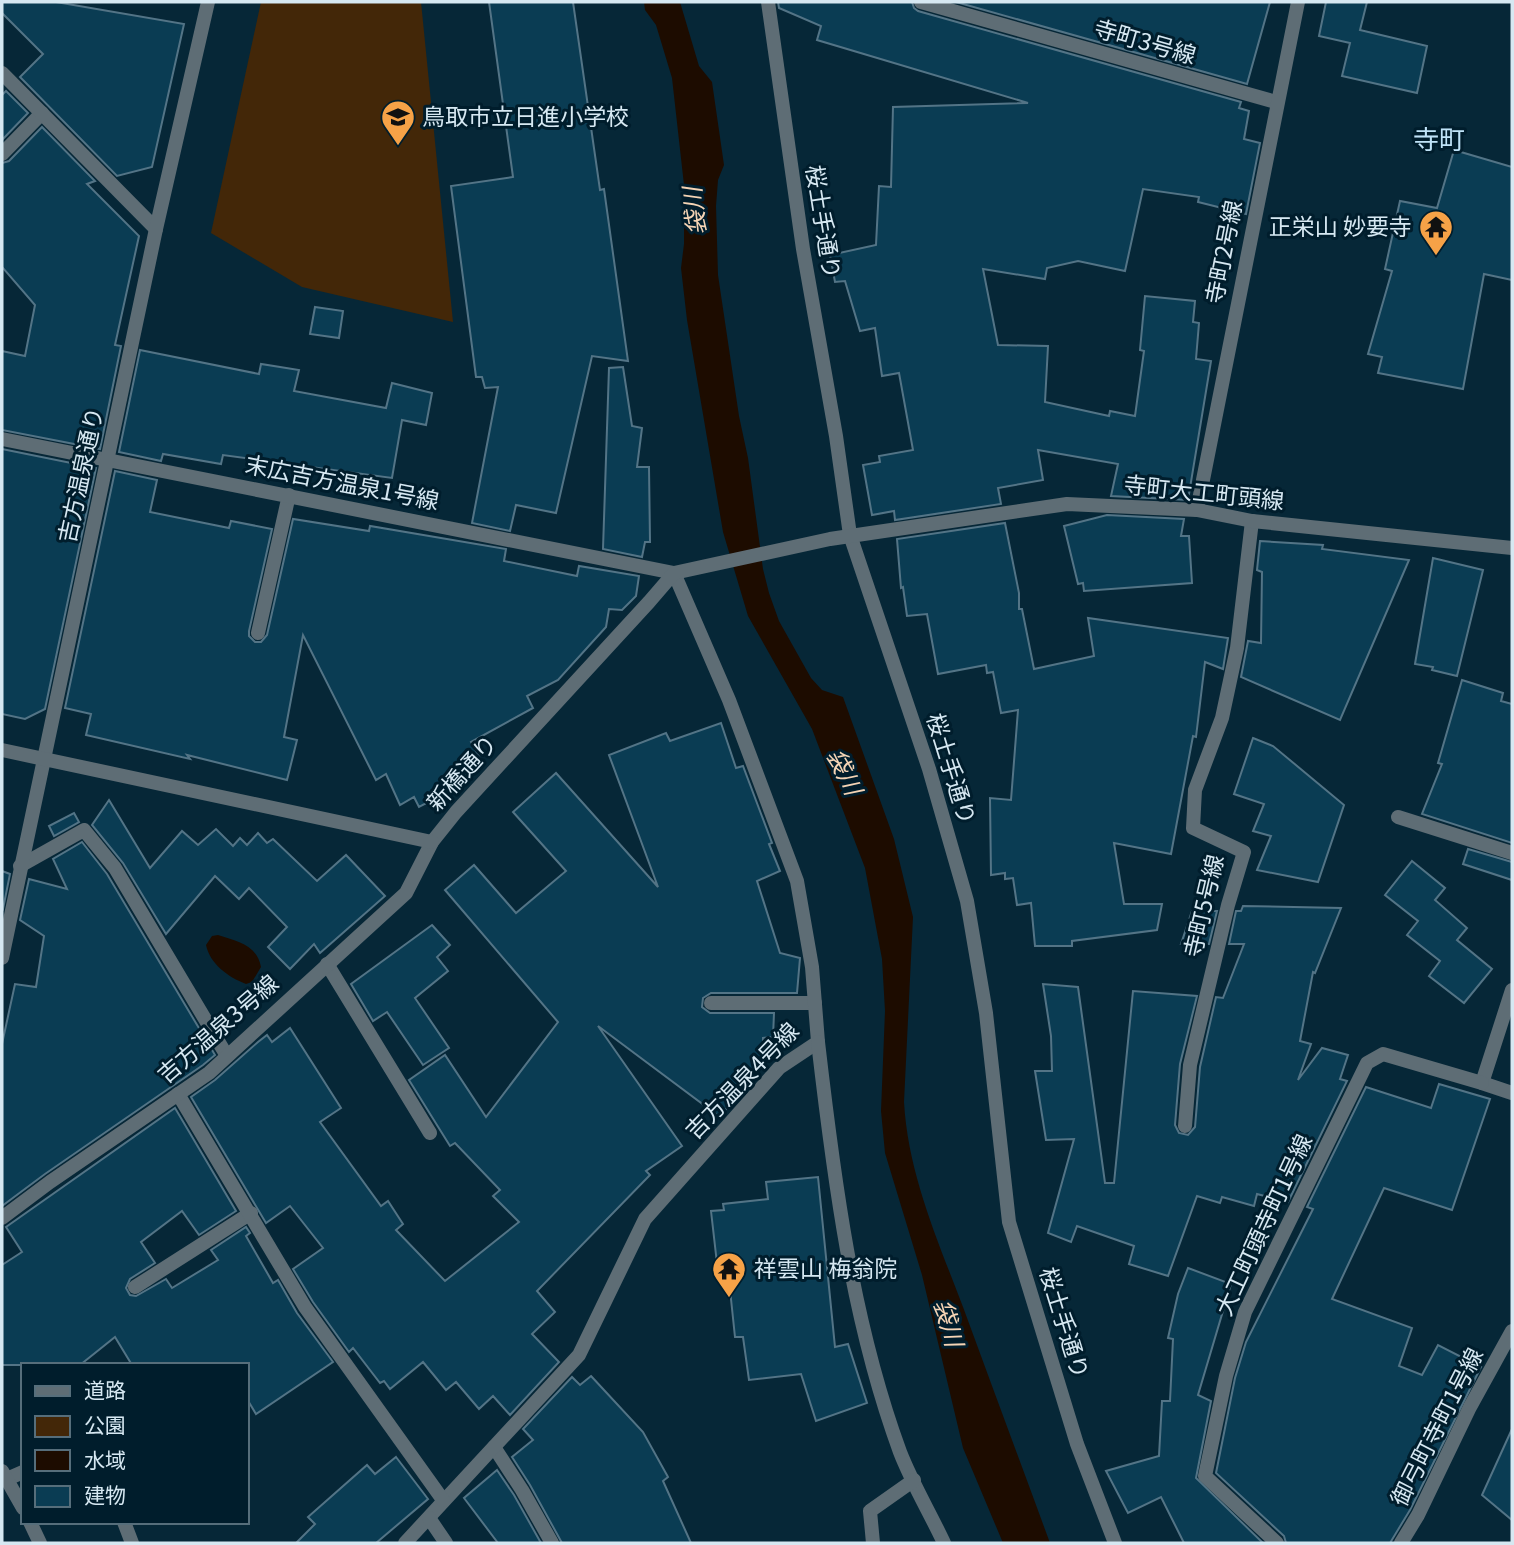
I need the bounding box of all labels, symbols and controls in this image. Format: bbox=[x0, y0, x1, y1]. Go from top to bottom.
street label: 寺町3号線 bbox=[1091, 9, 1201, 71]
school or university icon: 鳥取市立日進小学校 bbox=[379, 98, 417, 147]
place label: 鳥取市立日進小学校 bbox=[422, 98, 629, 132]
district label: 寺町 bbox=[1413, 119, 1465, 156]
street label: 桜土手通り bbox=[799, 162, 851, 281]
water label: 袋川 bbox=[672, 183, 712, 237]
street label: 寺町2号線 bbox=[1195, 197, 1249, 306]
place label: 正栄山 妙要寺 bbox=[1269, 208, 1412, 242]
temple icon: 正栄山 妙要寺 bbox=[1417, 208, 1455, 257]
street label: 吉方温泉通り bbox=[48, 404, 110, 546]
street label: 末広吉方温泉1号線 bbox=[243, 446, 442, 516]
street label: 寺町大工町頭線 bbox=[1122, 466, 1286, 516]
street label: 桜土手通り bbox=[920, 708, 986, 828]
street label: 新橋通り bbox=[417, 726, 504, 817]
water label: 袋川 bbox=[820, 742, 874, 803]
street label: 寺町5号線 bbox=[1174, 851, 1230, 960]
street label: 吉方温泉3号線 bbox=[149, 965, 285, 1090]
street label: 吉方温泉4号線 bbox=[676, 1014, 805, 1146]
street label: 大工町頭寺町1号線 bbox=[1205, 1128, 1319, 1321]
temple icon: 祥雲山 梅翁院 bbox=[710, 1250, 748, 1299]
place label: 祥雲山 梅翁院 bbox=[754, 1250, 897, 1284]
street label: 桜土手通り bbox=[1033, 1262, 1099, 1382]
water label: 袋川 bbox=[927, 1294, 975, 1353]
street label: 御弓町寺町1号線 bbox=[1381, 1341, 1490, 1511]
legend bbox=[21, 1363, 248, 1524]
text: 道路 bbox=[84, 1374, 126, 1404]
text: 公園 bbox=[84, 1409, 126, 1439]
text: 水域 bbox=[84, 1444, 126, 1474]
text: 建物 bbox=[84, 1479, 126, 1509]

